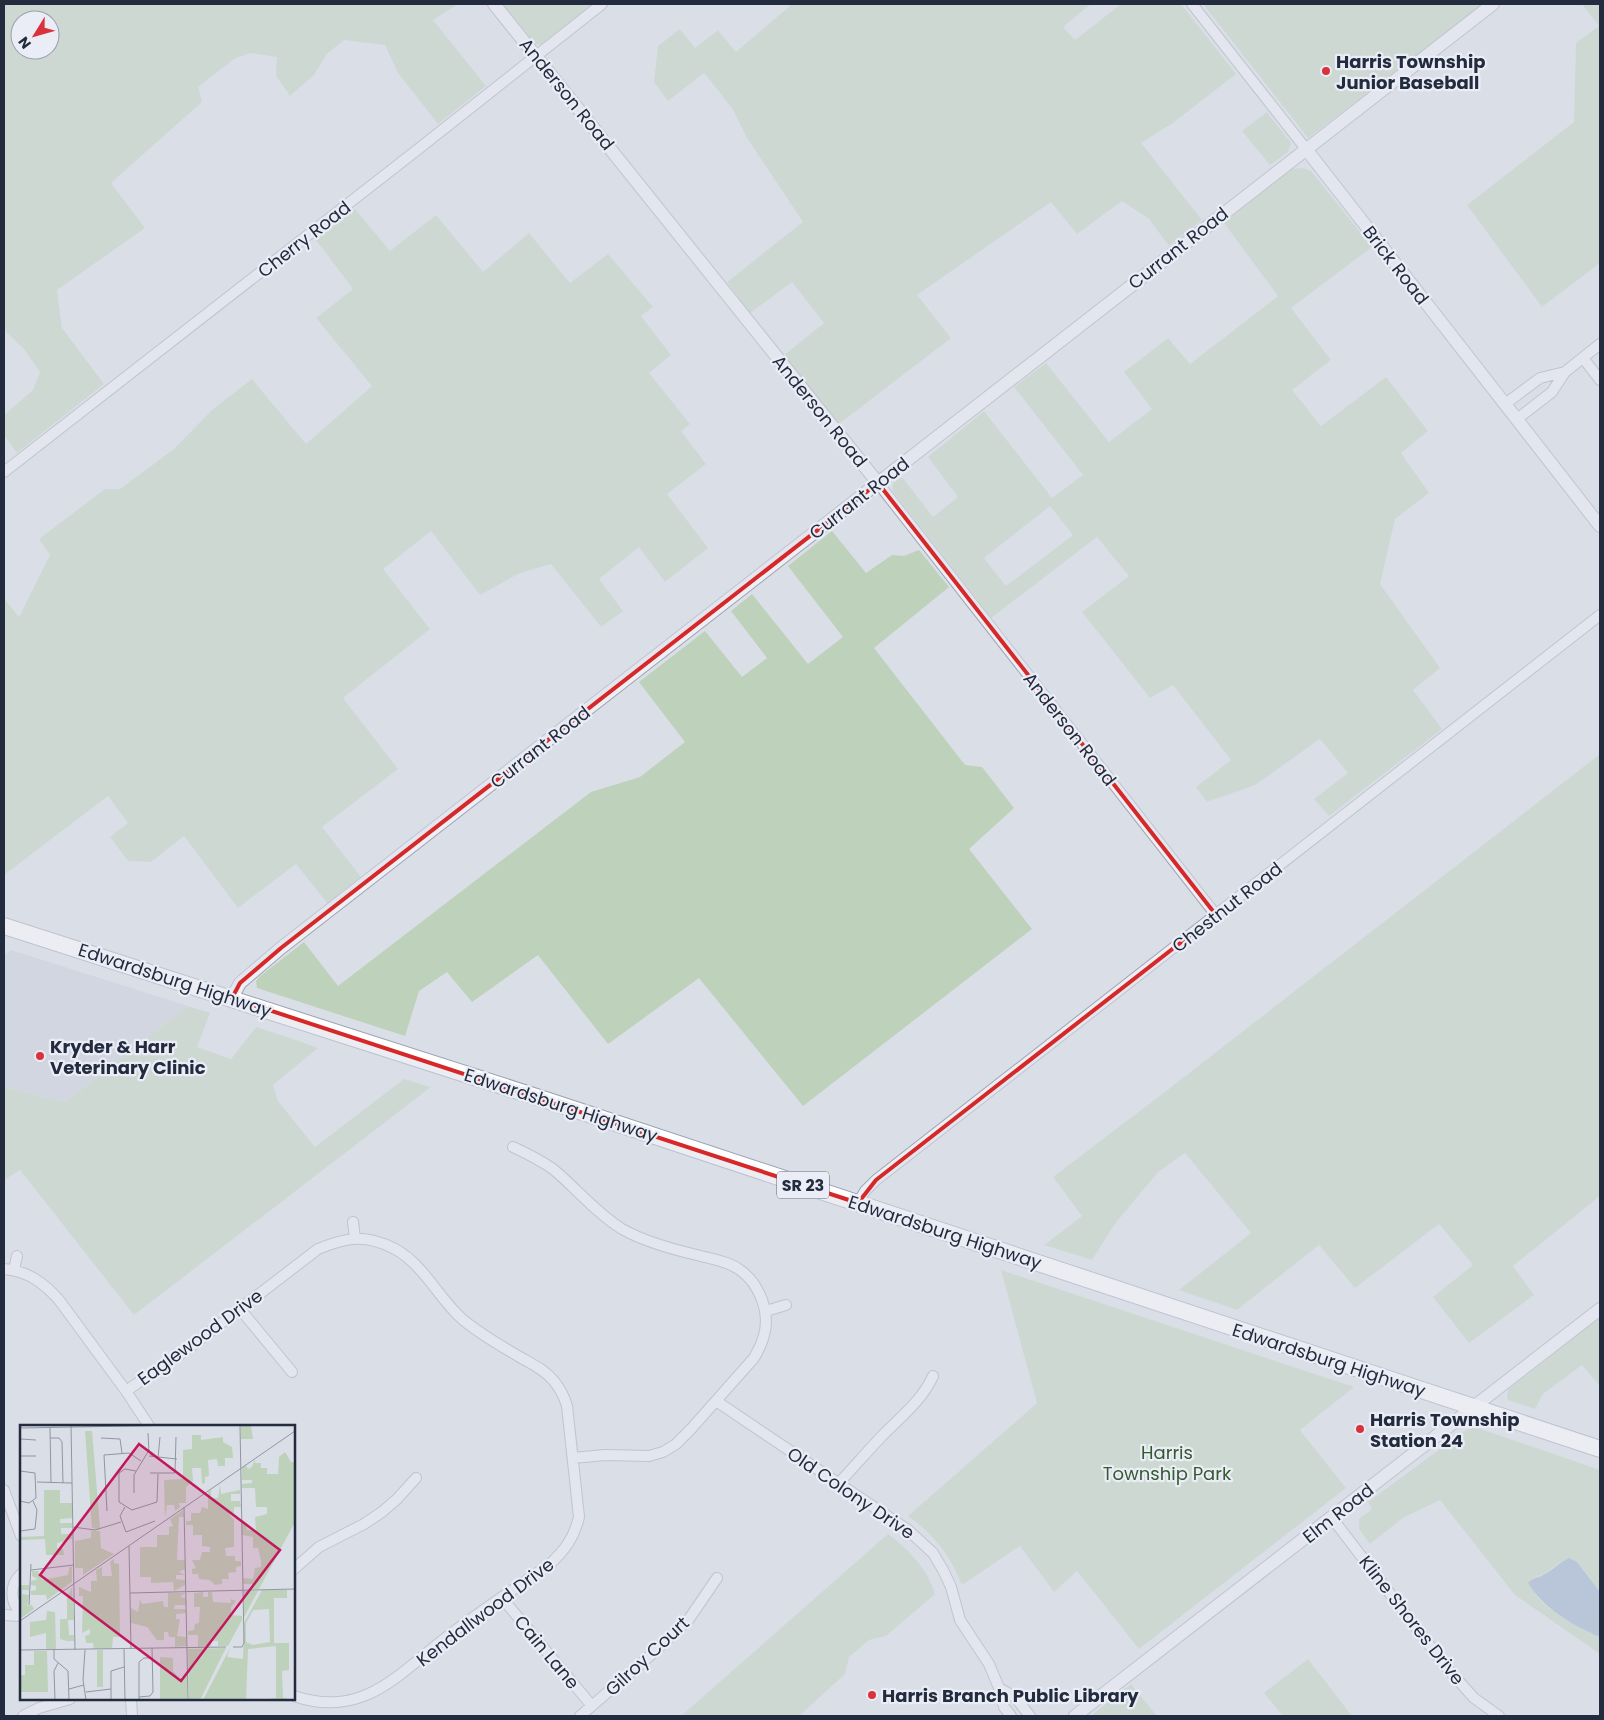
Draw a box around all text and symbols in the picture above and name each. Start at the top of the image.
north arrow [10,10,60,60]
text: N [13,33,36,53]
street label: Anderson Road [514,33,620,155]
place label: Harris Township Junior Baseball [1336,49,1486,95]
marker: Harris Township Junior Baseball [1320,65,1332,77]
street label: Cherry Road [252,195,356,283]
street label: Currant Road [1123,201,1233,295]
street label: Brick Road [1357,220,1435,310]
street label: Anderson Road [767,350,873,472]
street label: Currant Road [804,451,914,545]
street label: Anderson Road [1018,667,1122,791]
street label: Currant Road [485,700,595,794]
street label: Chestnut Road [1167,856,1287,958]
street label: Edwardsburg Highway [75,937,275,1023]
place label: Kryder & Harr Veterinary Clinic [50,1034,206,1080]
marker: Kryder & Harr Veterinary Clinic [34,1050,46,1062]
street label: Edwardsburg Highway [461,1062,661,1148]
road number: SR 23 [777,1172,829,1198]
street label: Edwardsburg Highway [845,1189,1045,1275]
street label: Eaglewood Drive [132,1283,268,1391]
street label: Edwardsburg Highway [1229,1317,1429,1403]
place label: Harris Township Station 24 [1370,1407,1520,1453]
marker: Harris Township Station 24 [1354,1423,1366,1435]
inset map [20,1425,295,1700]
park label: Harris Township Park [1103,1440,1232,1486]
street label: Old Colony Drive [782,1441,920,1545]
street label: Elm Road [1297,1477,1379,1549]
street label: Kline Shores Drive [1354,1550,1470,1690]
street label: Kendallwood Drive [411,1552,559,1672]
street label: Cain Lane [509,1610,585,1694]
street label: Gilroy Court [600,1611,694,1701]
place label: Harris Branch Public Library [882,1683,1139,1708]
marker: Harris Branch Public Library [866,1689,878,1701]

